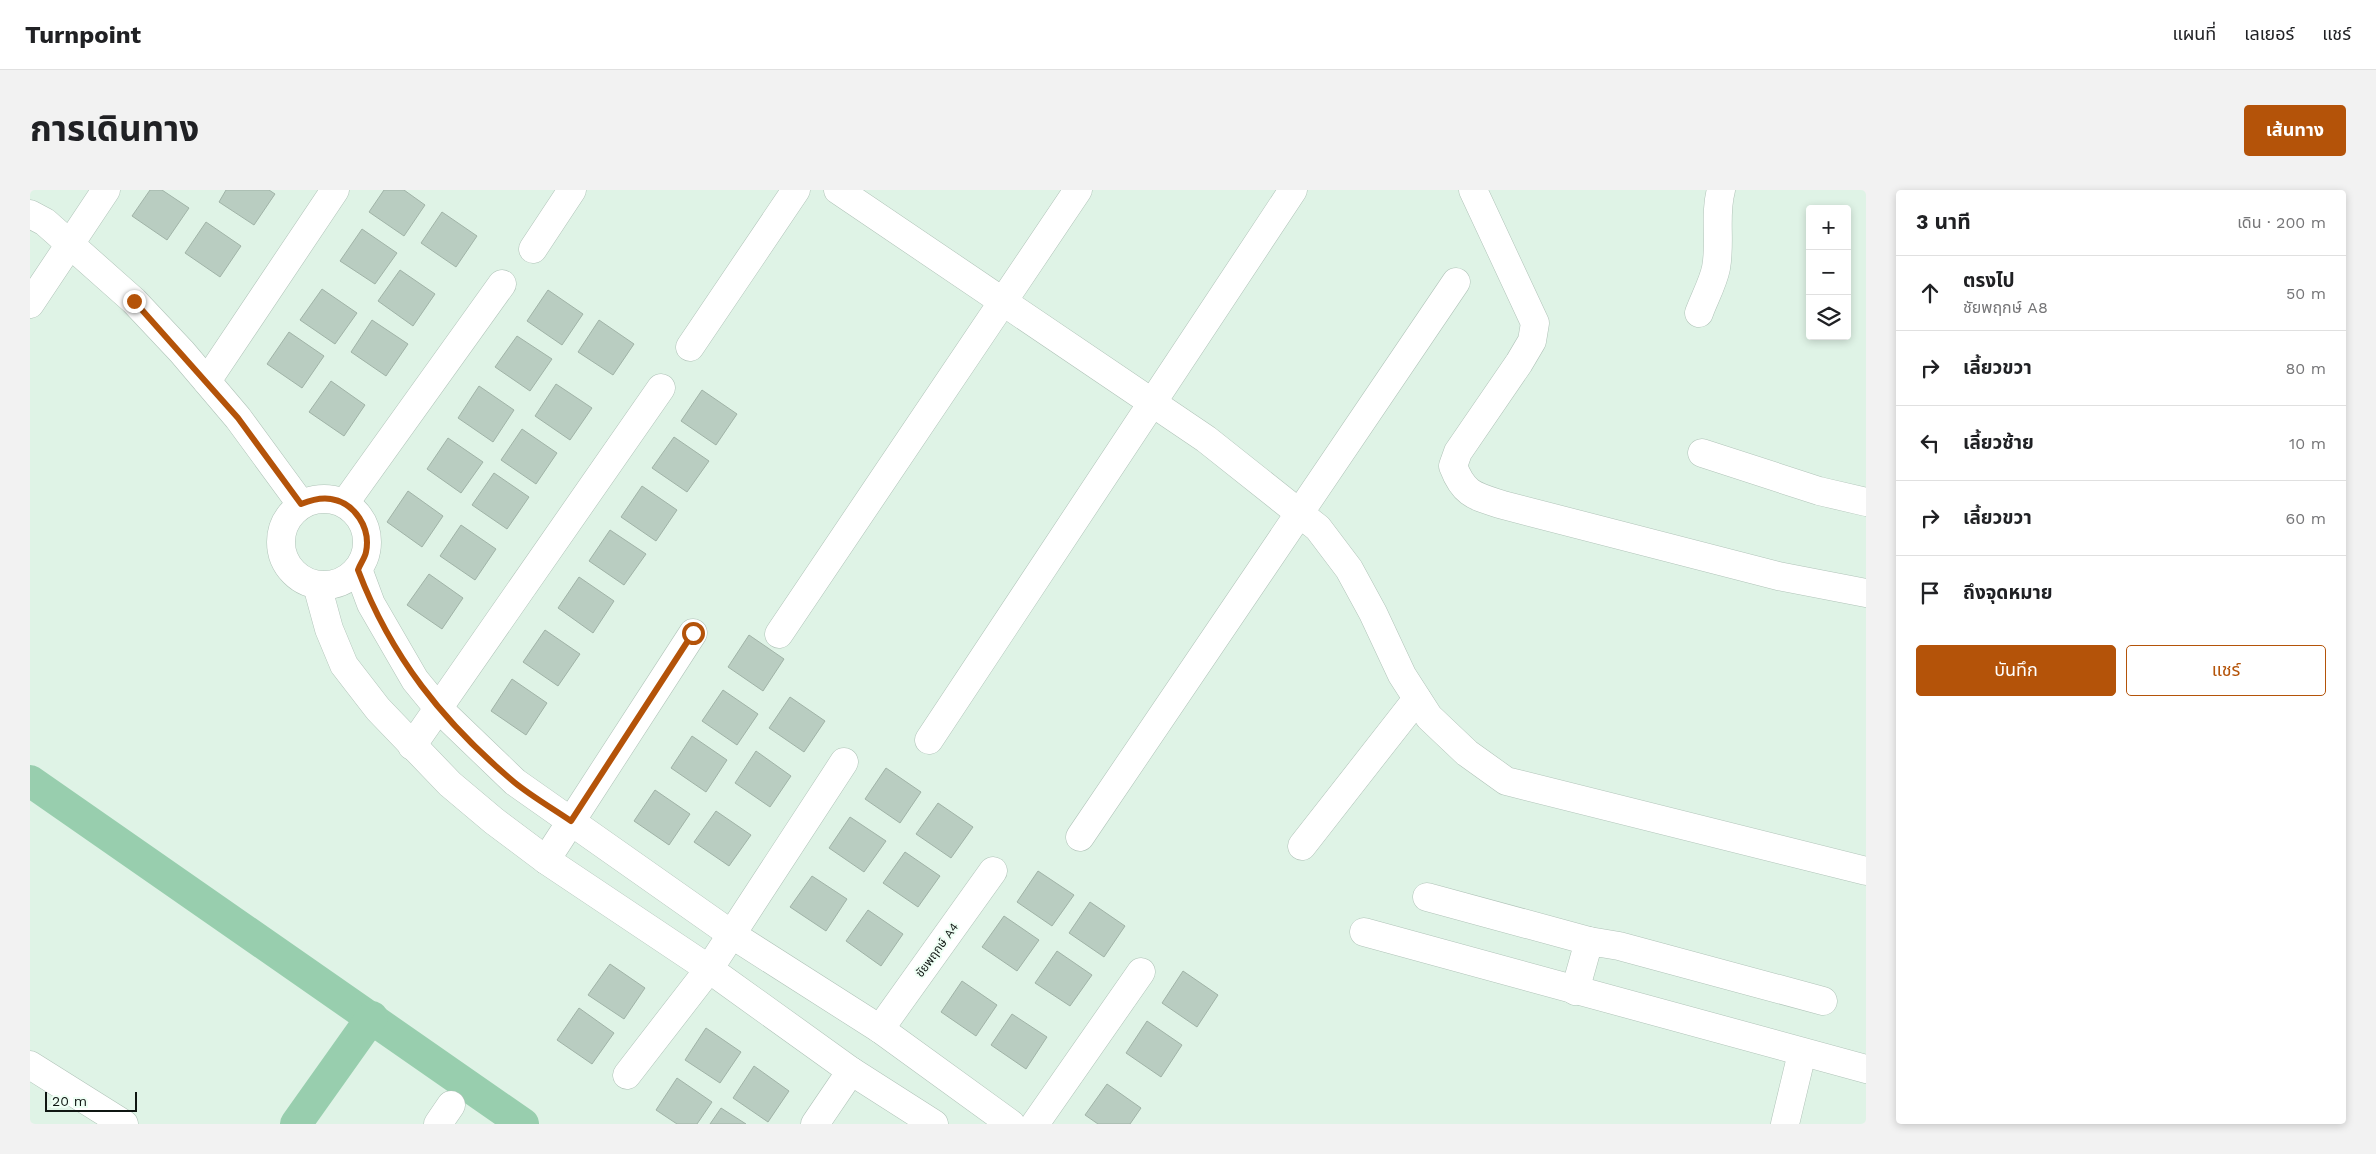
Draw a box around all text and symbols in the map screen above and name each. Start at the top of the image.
text: Turnpoint [25,21,141,49]
text: แผนที่ [2172,23,2216,44]
text: เลเยอร์ [2244,23,2294,44]
text: แชร์ [2322,23,2351,44]
button: เส้นทาง [2244,105,2346,156]
text: การเดินทาง [30,108,199,150]
map controls [1806,205,1851,340]
button: + [1806,205,1851,250]
text: 3 นาที [1916,209,1971,234]
text: เดิน · 200 m [2237,213,2326,232]
button: − [1806,250,1851,295]
text: ตรงไป [1963,269,2015,292]
icon: ahead [1916,279,1944,307]
text: 50 m [2286,284,2326,303]
route end [123,290,146,313]
button: layers [1806,295,1851,340]
text: ชัยพฤกษ์ A8 [1963,298,2048,317]
icon: right [1916,354,1944,382]
text: เลี้ยวขวา [1963,356,2032,379]
text: 80 m [2285,359,2326,378]
icon: left [1916,429,1944,457]
text: เลี้ยวซ้าย [1963,431,2034,454]
text: 10 m [2289,434,2326,453]
icon: right [1916,504,1944,532]
text: เลี้ยวขวา [1963,506,2032,529]
text: 60 m [2286,509,2326,528]
icon: arrive [1916,579,1944,607]
text: ถึงจุดหมาย [1963,581,2053,604]
route start [682,622,705,645]
button: บันทึก [1916,645,2116,696]
button: แชร์ [2126,645,2326,696]
street label: ชัยพฤกษ์ A4 [913,920,961,980]
scale bar [45,1089,138,1112]
text: 20 m [52,1093,87,1109]

